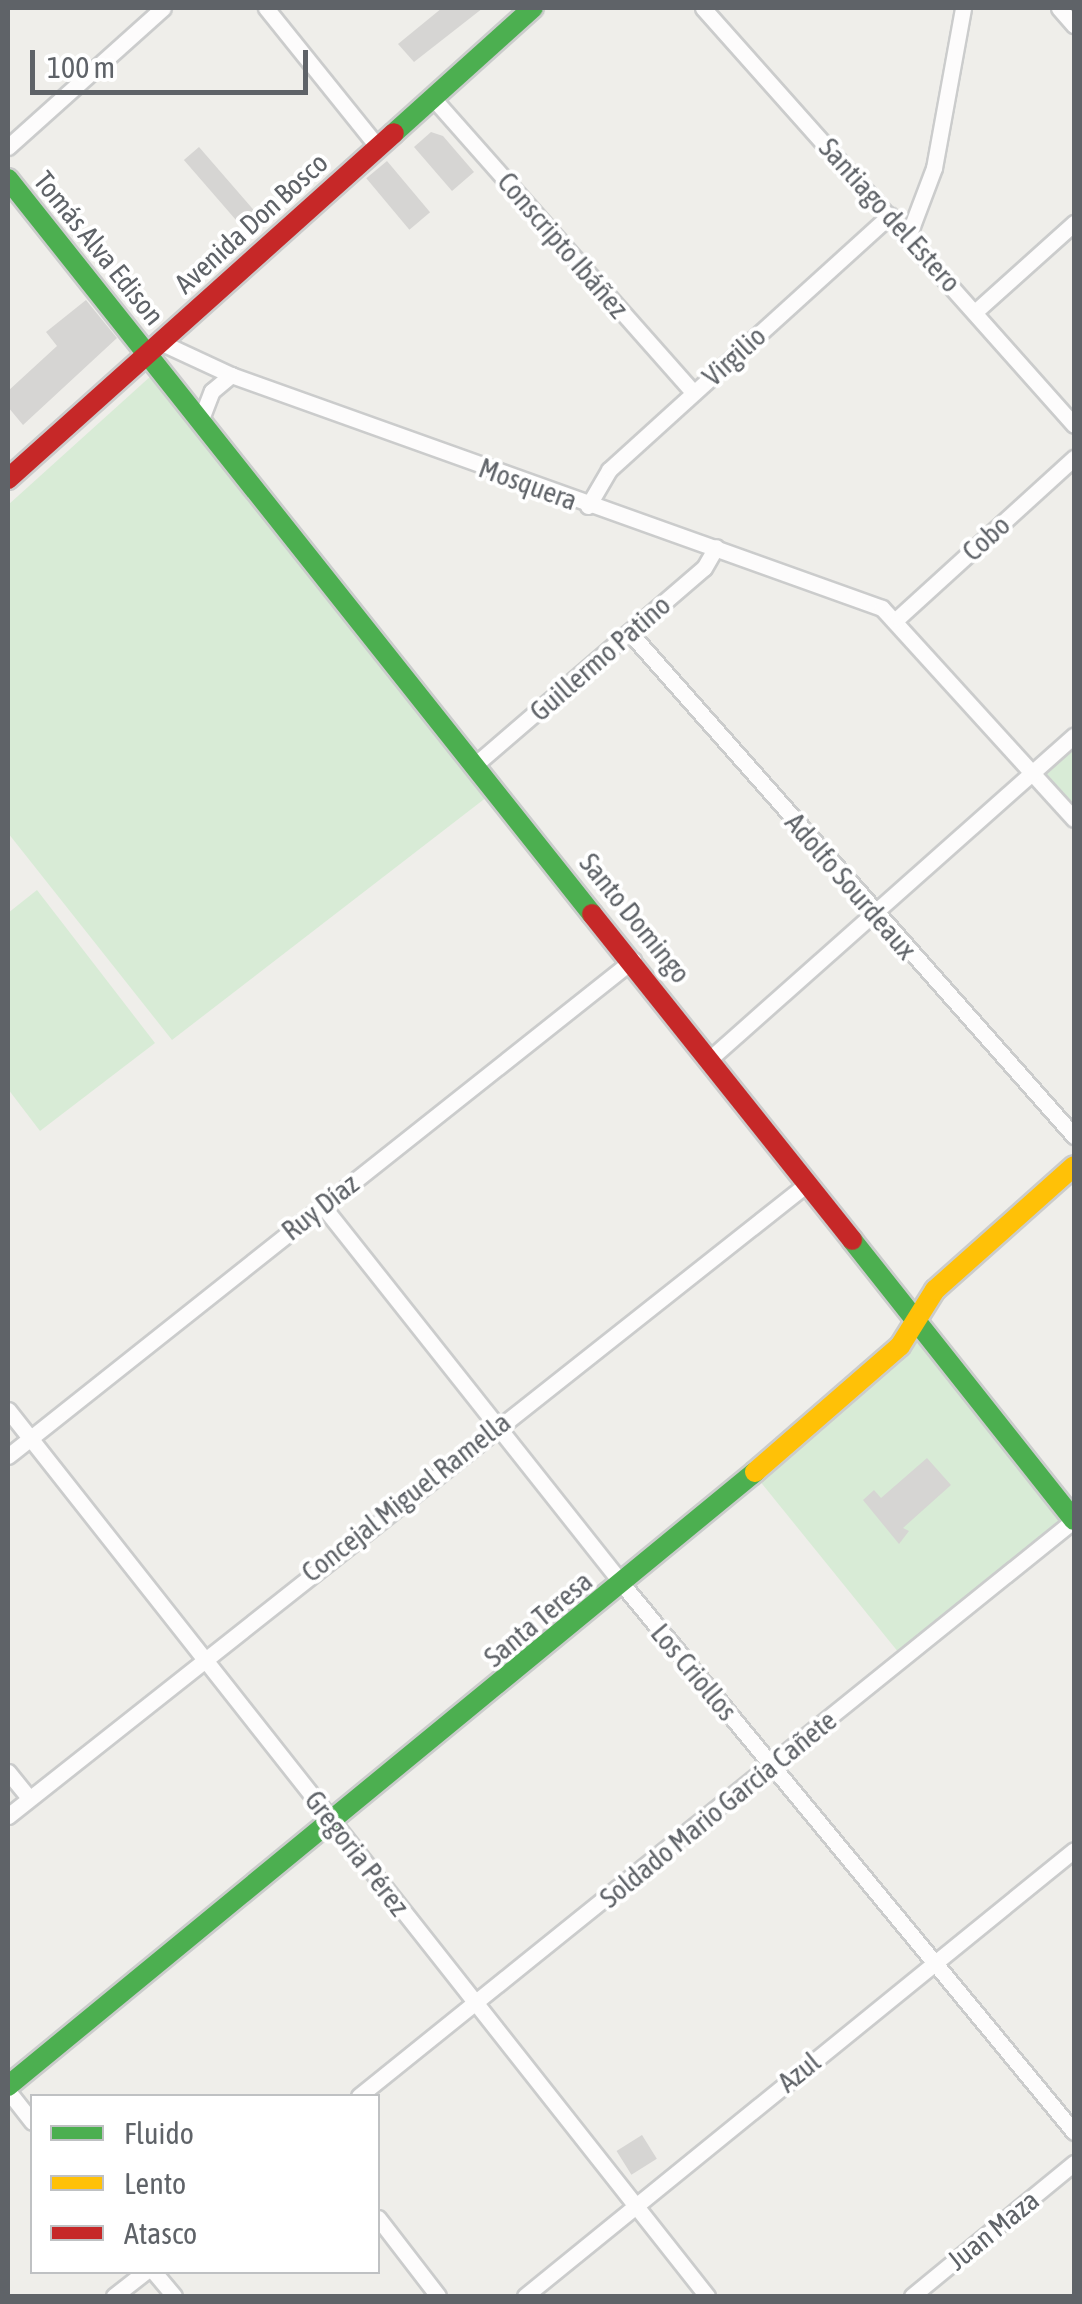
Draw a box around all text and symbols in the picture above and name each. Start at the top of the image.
scale bar [35,30,312,92]
text: 100 m [47,50,115,84]
street label: Santiago del Estero [812,131,968,299]
street label: Avenida Don Bosco [168,146,334,300]
street label: Tomás Alva Edison [27,164,171,332]
street label: Conscripto Ibáñez [491,165,635,325]
street label: Virgilio [696,319,772,393]
street label: Mosquera [474,451,582,517]
street label: Cobo [955,508,1017,568]
street label: Guillermo Patino [523,588,677,728]
street label: Adolfo Sourdeaux [778,806,924,966]
street label: Santo Domingo [573,846,697,990]
street label: Ruy Díaz [275,1167,365,1247]
street label: Concejal Miguel Ramella [295,1405,517,1589]
street label: Santa Teresa [477,1564,599,1674]
street label: Los Criollos [644,1617,744,1727]
street label: Soldado Mario García Cañete [593,1703,843,1915]
street label: Gregoria Pérez [298,1784,416,1922]
street label: Azul [771,2045,827,2099]
legend [30,2094,380,2274]
text: Fluido [124,2116,194,2150]
text: Lento [124,2166,186,2200]
street label: Juan Maza [941,2183,1045,2277]
text: Atasco [124,2216,197,2250]

